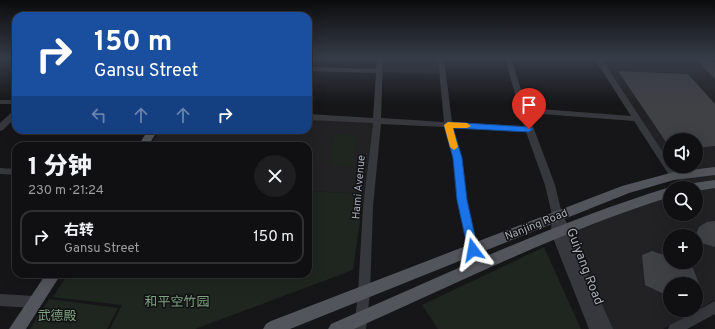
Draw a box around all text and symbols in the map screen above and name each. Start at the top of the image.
text: 150 m [94,25,172,61]
icon: right [28,28,80,80]
text: Gansu Street [94,60,198,83]
pin [512,88,546,129]
icon: arrive [518,94,540,116]
icon: left [88,104,110,126]
icon: ahead [130,104,152,126]
icon: ahead [172,104,194,126]
icon: right [214,104,236,126]
map controls [663,133,703,317]
button: sound [663,133,703,173]
text: 1 分钟 [28,153,92,183]
street label: Hami Avenue [349,154,369,220]
button: close [254,155,296,197]
button: search [663,181,703,221]
text: 230 m · 21:24 [28,183,104,199]
street label: Nanjing Road [503,206,570,244]
text: 右转 [64,222,94,241]
icon: right [30,226,52,248]
street label: Guiyang Road [562,226,606,307]
text: 150 m [253,228,294,247]
position arrow [452,229,494,271]
button: + [663,229,703,269]
text: Gansu Street [64,241,139,257]
button: − [663,277,703,317]
park label: 和平空竹园 [144,295,210,311]
park label: 武德殿 [37,308,77,325]

